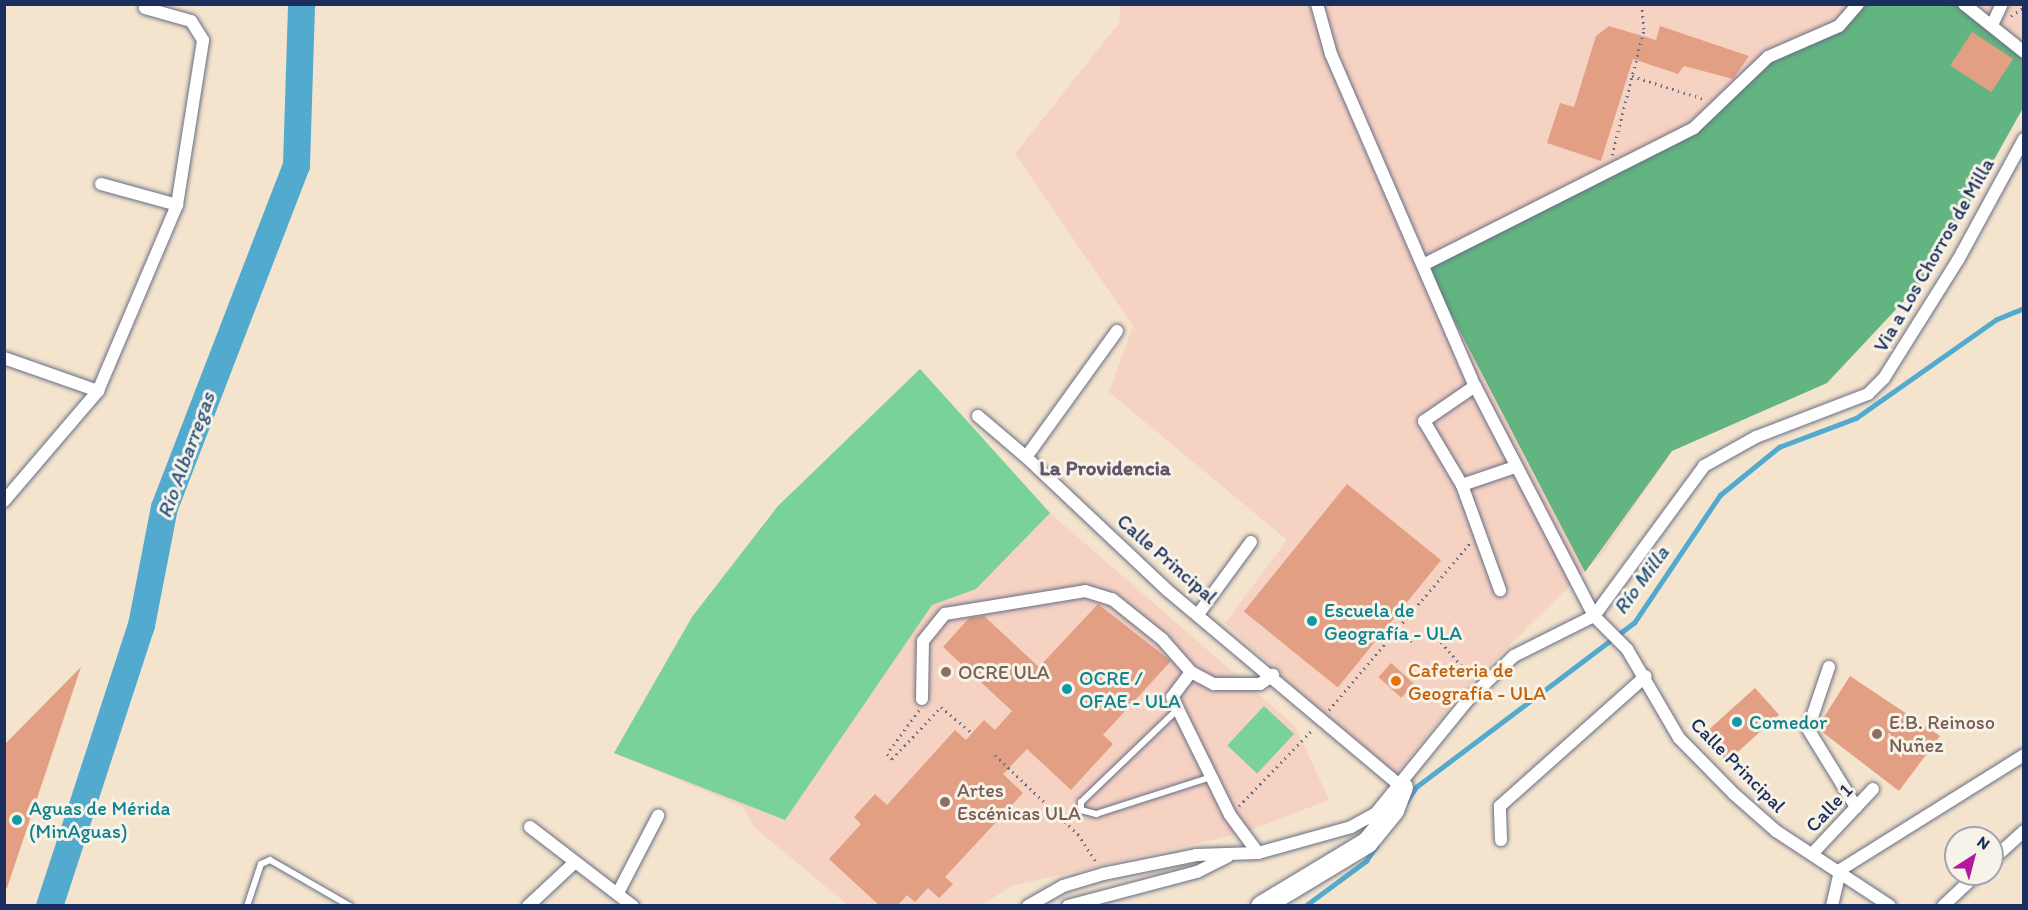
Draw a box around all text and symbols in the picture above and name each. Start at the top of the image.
street label: Via a Los Chorros de Milla [1869,154,1999,356]
water label: Río Albarregas [152,388,220,522]
district label: La Providencia [1039,455,1171,481]
street label: Calle Principal [1112,509,1222,609]
water label: Río Milla [1608,541,1674,619]
place label: Escuela de Geografía - ULA [1324,598,1462,645]
marker: Escuela de Geografía - ULA [1305,614,1319,628]
place label: Cafeteria de Geografía - ULA [1408,658,1546,705]
place label: OCRE ULA [958,660,1050,684]
marker: OCRE ULA [939,665,953,679]
place label: OCRE / OFAE - ULA [1079,666,1181,713]
marker: Cafeteria de Geografía - ULA [1389,674,1403,688]
marker: OCRE / OFAE - ULA [1060,682,1074,696]
place label: Comedor [1749,710,1827,734]
place label: E.B. Reinoso Nuñez [1889,710,1995,757]
street label: Calle Principal [1685,712,1791,818]
marker: Comedor [1730,715,1744,729]
marker: E.B. Reinoso Nuñez [1870,727,1884,741]
place label: Artes Escénicas ULA [957,778,1081,825]
street label: Calle 1 [1800,779,1858,837]
marker: Artes Escénicas ULA [938,795,952,809]
place label: Aguas de Mérida (MinAguas) [29,796,170,843]
marker: Aguas de Mérida (MinAguas) [10,813,24,827]
north arrow [1944,826,2004,886]
text: N [1974,832,1994,854]

